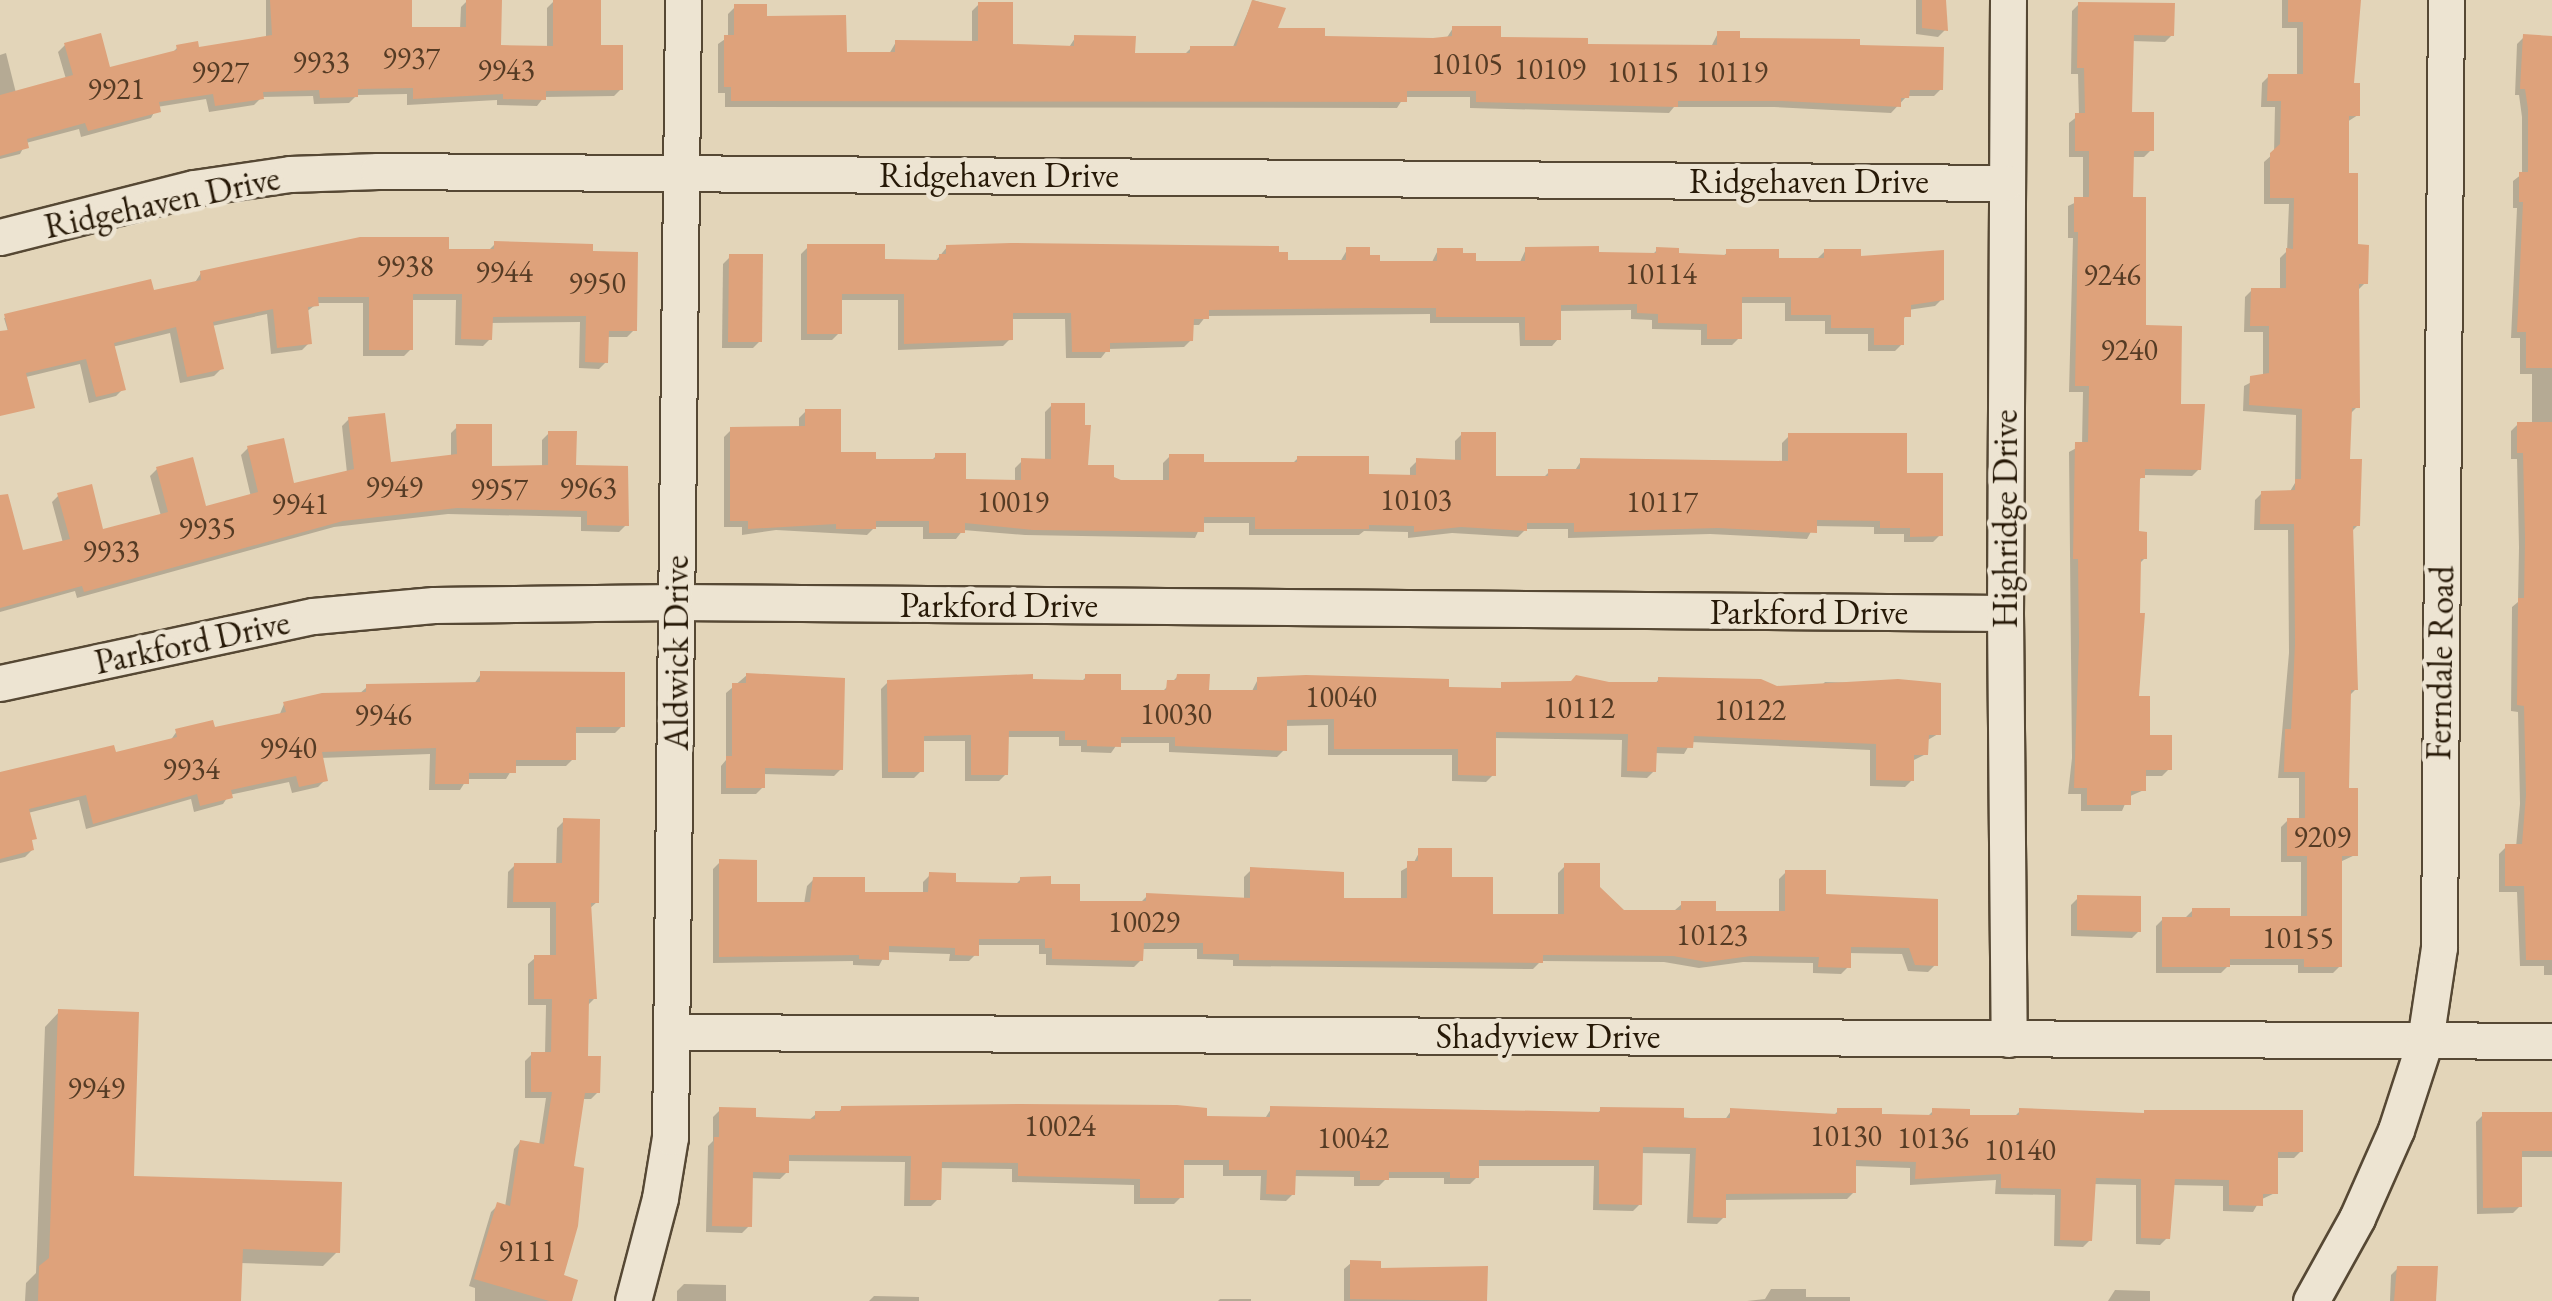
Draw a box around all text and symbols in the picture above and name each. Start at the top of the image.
house number: 9937 [382,40,440,76]
house number: 9933 [292,44,350,80]
house number: 10105 [1431,46,1503,82]
house number: 10109 [1514,51,1586,87]
house number: 9943 [477,52,535,88]
house number: 9927 [191,54,249,90]
house number: 10115 [1607,54,1679,90]
house number: 10119 [1696,54,1768,90]
house number: 9921 [87,71,145,107]
street label: Ridgehaven Drive [879,154,1119,196]
street label: Ridgehaven Drive [40,157,284,247]
street label: Ridgehaven Drive [1689,160,1929,202]
house number: 9938 [376,248,434,284]
house number: 9944 [475,254,533,290]
house number: 10114 [1625,256,1697,292]
house number: 9246 [2083,257,2141,293]
house number: 9950 [568,265,626,301]
house number: 9240 [2100,332,2158,368]
street label: Highridge Drive [1984,410,2026,628]
house number: 9949 [365,469,423,505]
house number: 9963 [559,470,617,506]
house number: 9957 [470,471,528,507]
house number: 10103 [1380,482,1452,518]
house number: 10019 [977,484,1049,520]
house number: 10117 [1626,484,1698,520]
house number: 9941 [271,486,329,522]
house number: 9935 [178,510,236,546]
house number: 9933 [82,533,140,569]
street label: Aldwick Drive [655,555,697,751]
street label: Ferndale Road [2417,565,2463,761]
street label: Parkford Drive [900,584,1098,626]
street label: Parkford Drive [1710,591,1908,633]
street label: Parkford Drive [91,601,293,683]
house number: 10040 [1305,679,1377,715]
house number: 10112 [1543,690,1615,726]
house number: 10122 [1714,692,1786,728]
house number: 10030 [1140,696,1212,732]
house number: 9946 [354,697,412,733]
house number: 9940 [259,730,317,766]
house number: 9934 [162,751,220,787]
house number: 9209 [2293,819,2351,855]
house number: 10029 [1108,904,1180,940]
house number: 10123 [1676,917,1748,953]
house number: 10155 [2262,920,2334,956]
street label: Shadyview Drive [1436,1015,1660,1057]
house number: 9949 [67,1070,125,1106]
house number: 10024 [1024,1108,1096,1144]
house number: 10130 [1810,1118,1882,1154]
house number: 10042 [1317,1120,1389,1156]
house number: 10136 [1897,1120,1969,1156]
house number: 10140 [1984,1132,2056,1168]
house number: 9111 [498,1233,556,1269]

